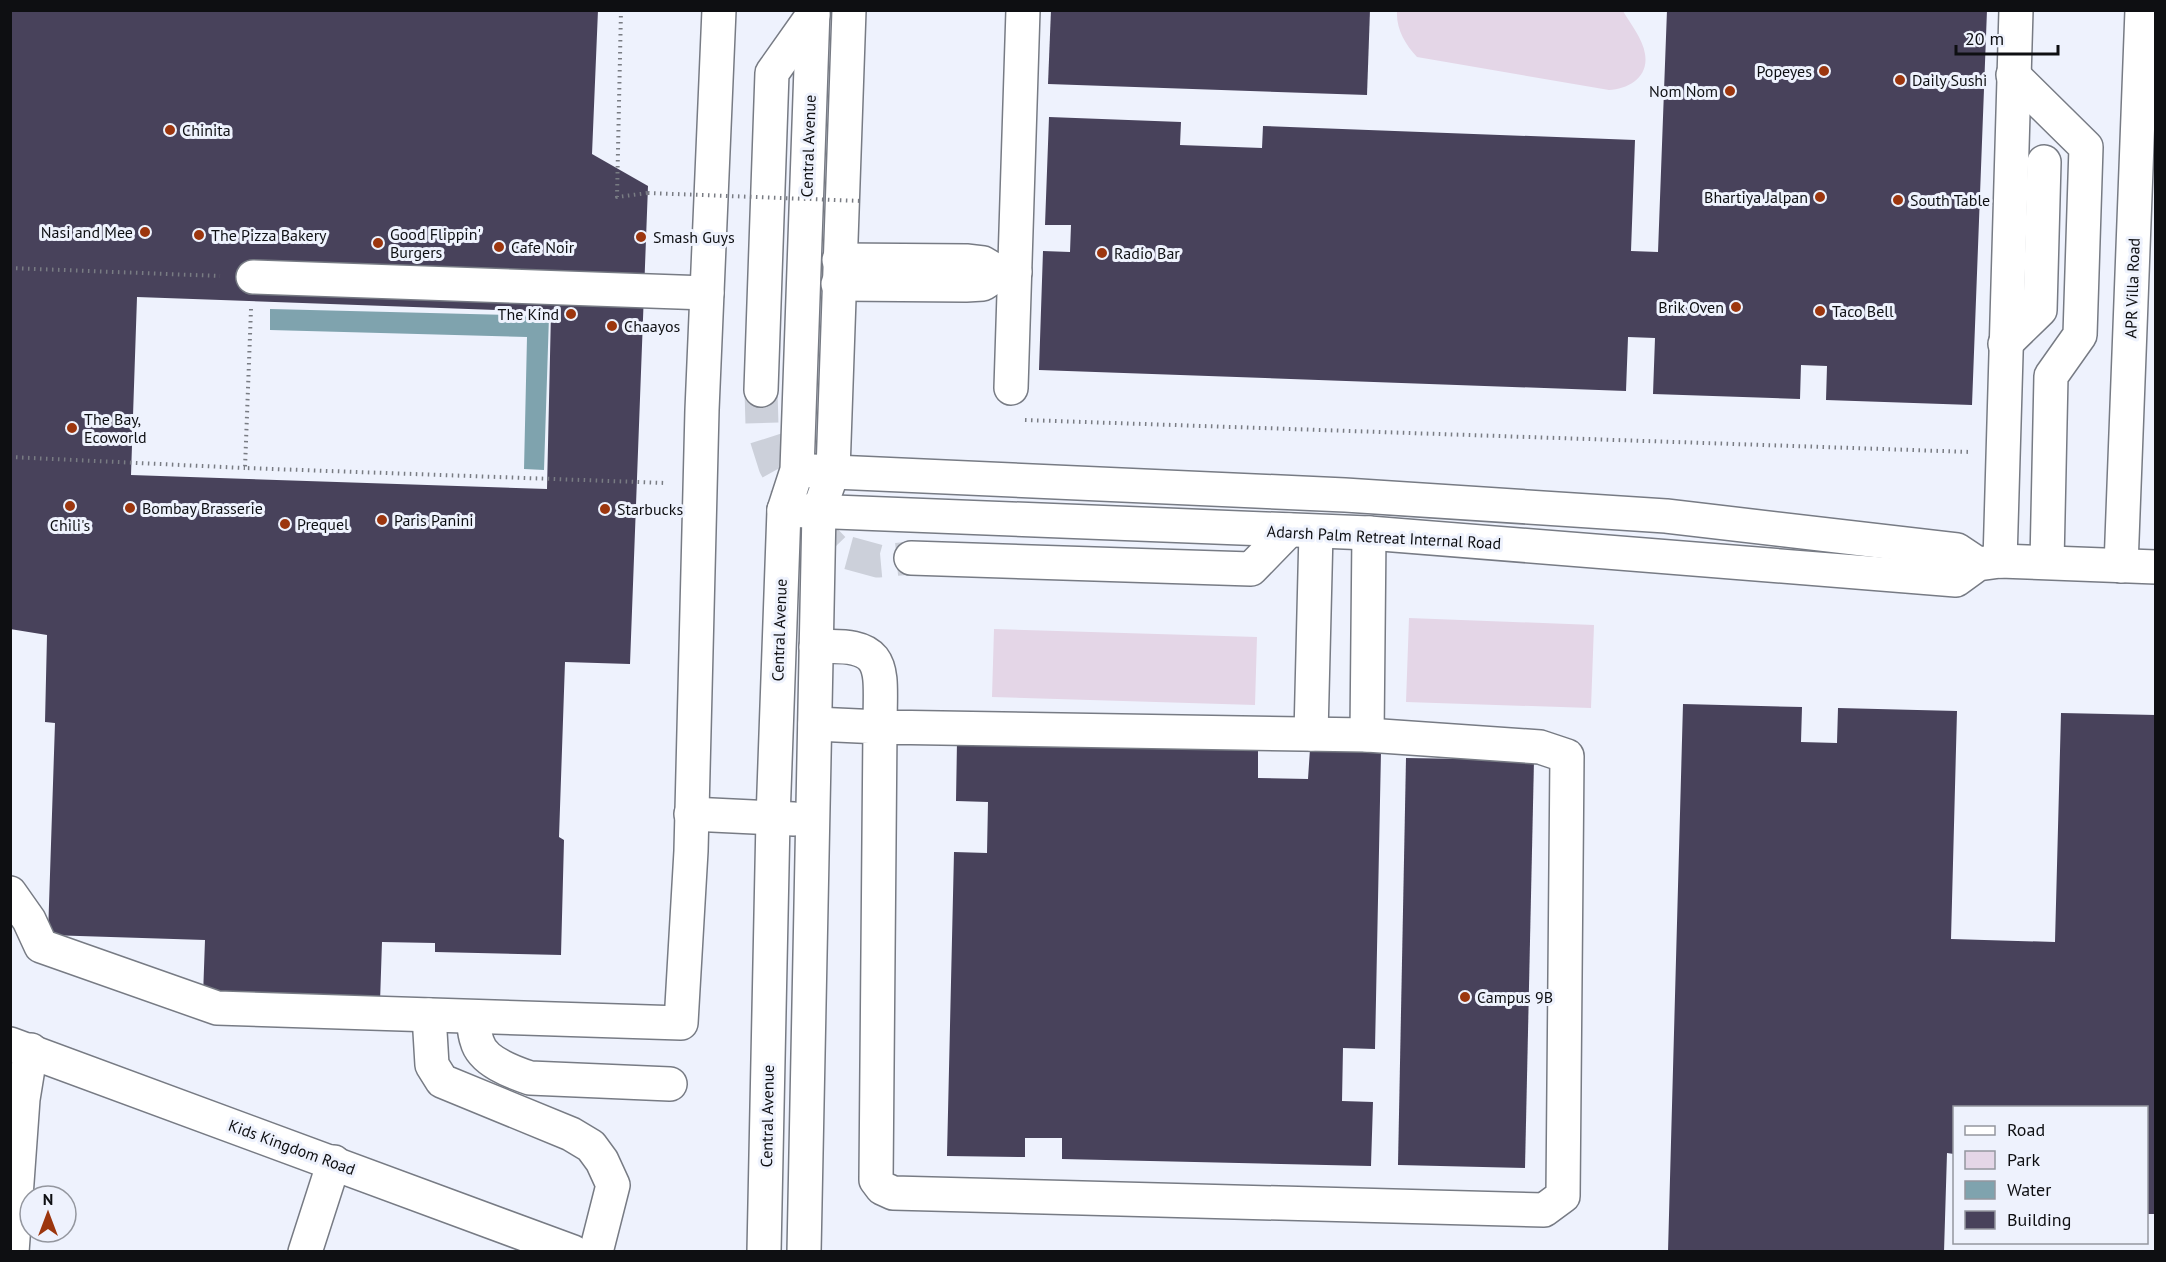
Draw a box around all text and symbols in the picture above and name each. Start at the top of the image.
scale bar [1956,18,2058,56]
text: 20 m [1965,27,2004,50]
place label: Popeyes [1756,61,1812,81]
marker: Popeyes [1817,64,1831,78]
place label: Daily Sushi [1912,70,1987,90]
marker: Daily Sushi [1893,73,1907,87]
place label: Nom Nom [1649,81,1718,101]
marker: Nom Nom [1723,84,1737,98]
street label: Central Avenue [796,94,820,198]
place label: Chinita [182,120,231,140]
marker: Chinita [163,123,177,137]
place label: Bhartiya Jalpan [1704,187,1808,207]
marker: Bhartiya Jalpan [1813,190,1827,204]
place label: South Table [1910,190,1990,210]
marker: South Table [1891,193,1905,207]
place label: Nasi and Mee [41,222,133,242]
place label: Good Flippin' Burgers [390,224,481,262]
marker: Nasi and Mee [138,225,152,239]
place label: The Pizza Bakery [211,225,327,245]
place label: Smash Guys [653,227,735,247]
marker: The Pizza Bakery [192,228,206,242]
marker: Smash Guys [634,230,648,244]
marker: Good Flippin' Burgers [371,236,385,250]
place label: Cafe Noir [511,237,575,257]
street label: APR Villa Road [2120,237,2144,339]
marker: Cafe Noir [492,240,506,254]
place label: Radio Bar [1114,243,1180,263]
marker: Radio Bar [1095,246,1109,260]
place label: Brik Oven [1658,297,1724,317]
marker: Brik Oven [1729,300,1743,314]
place label: Taco Bell [1832,301,1894,321]
place label: The Kind [498,304,559,324]
marker: Taco Bell [1813,304,1827,318]
marker: The Kind [564,307,578,321]
place label: Chaayos [624,316,681,336]
marker: Chaayos [605,319,619,333]
place label: The Bay, Ecoworld [84,409,147,447]
marker: The Bay, Ecoworld [65,421,79,435]
place label: Bombay Brasserie [142,498,263,518]
marker: Chili's [63,499,77,513]
place label: Starbucks [617,499,683,519]
marker: Bombay Brasserie [123,501,137,515]
marker: Starbucks [598,502,612,516]
place label: Paris Panini [394,510,473,530]
marker: Paris Panini [375,513,389,527]
place label: Prequel [297,514,349,534]
place label: Chili's [50,515,90,535]
marker: Prequel [278,517,292,531]
street label: Adarsh Palm Retreat Internal Road [1266,521,1502,553]
street label: Central Avenue [767,578,791,682]
place label: Campus 9B [1477,987,1553,1007]
marker: Campus 9B [1458,990,1472,1004]
street label: Central Avenue [756,1065,778,1167]
legend [1953,1106,2148,1244]
street label: Kids Kingdom Road [226,1115,358,1179]
text: Road [2007,1118,2045,1141]
text: Park [2007,1148,2040,1171]
text: Water [2007,1178,2051,1201]
north arrow [18,1184,78,1244]
text: N [43,1189,53,1209]
text: Building [2007,1208,2071,1231]

